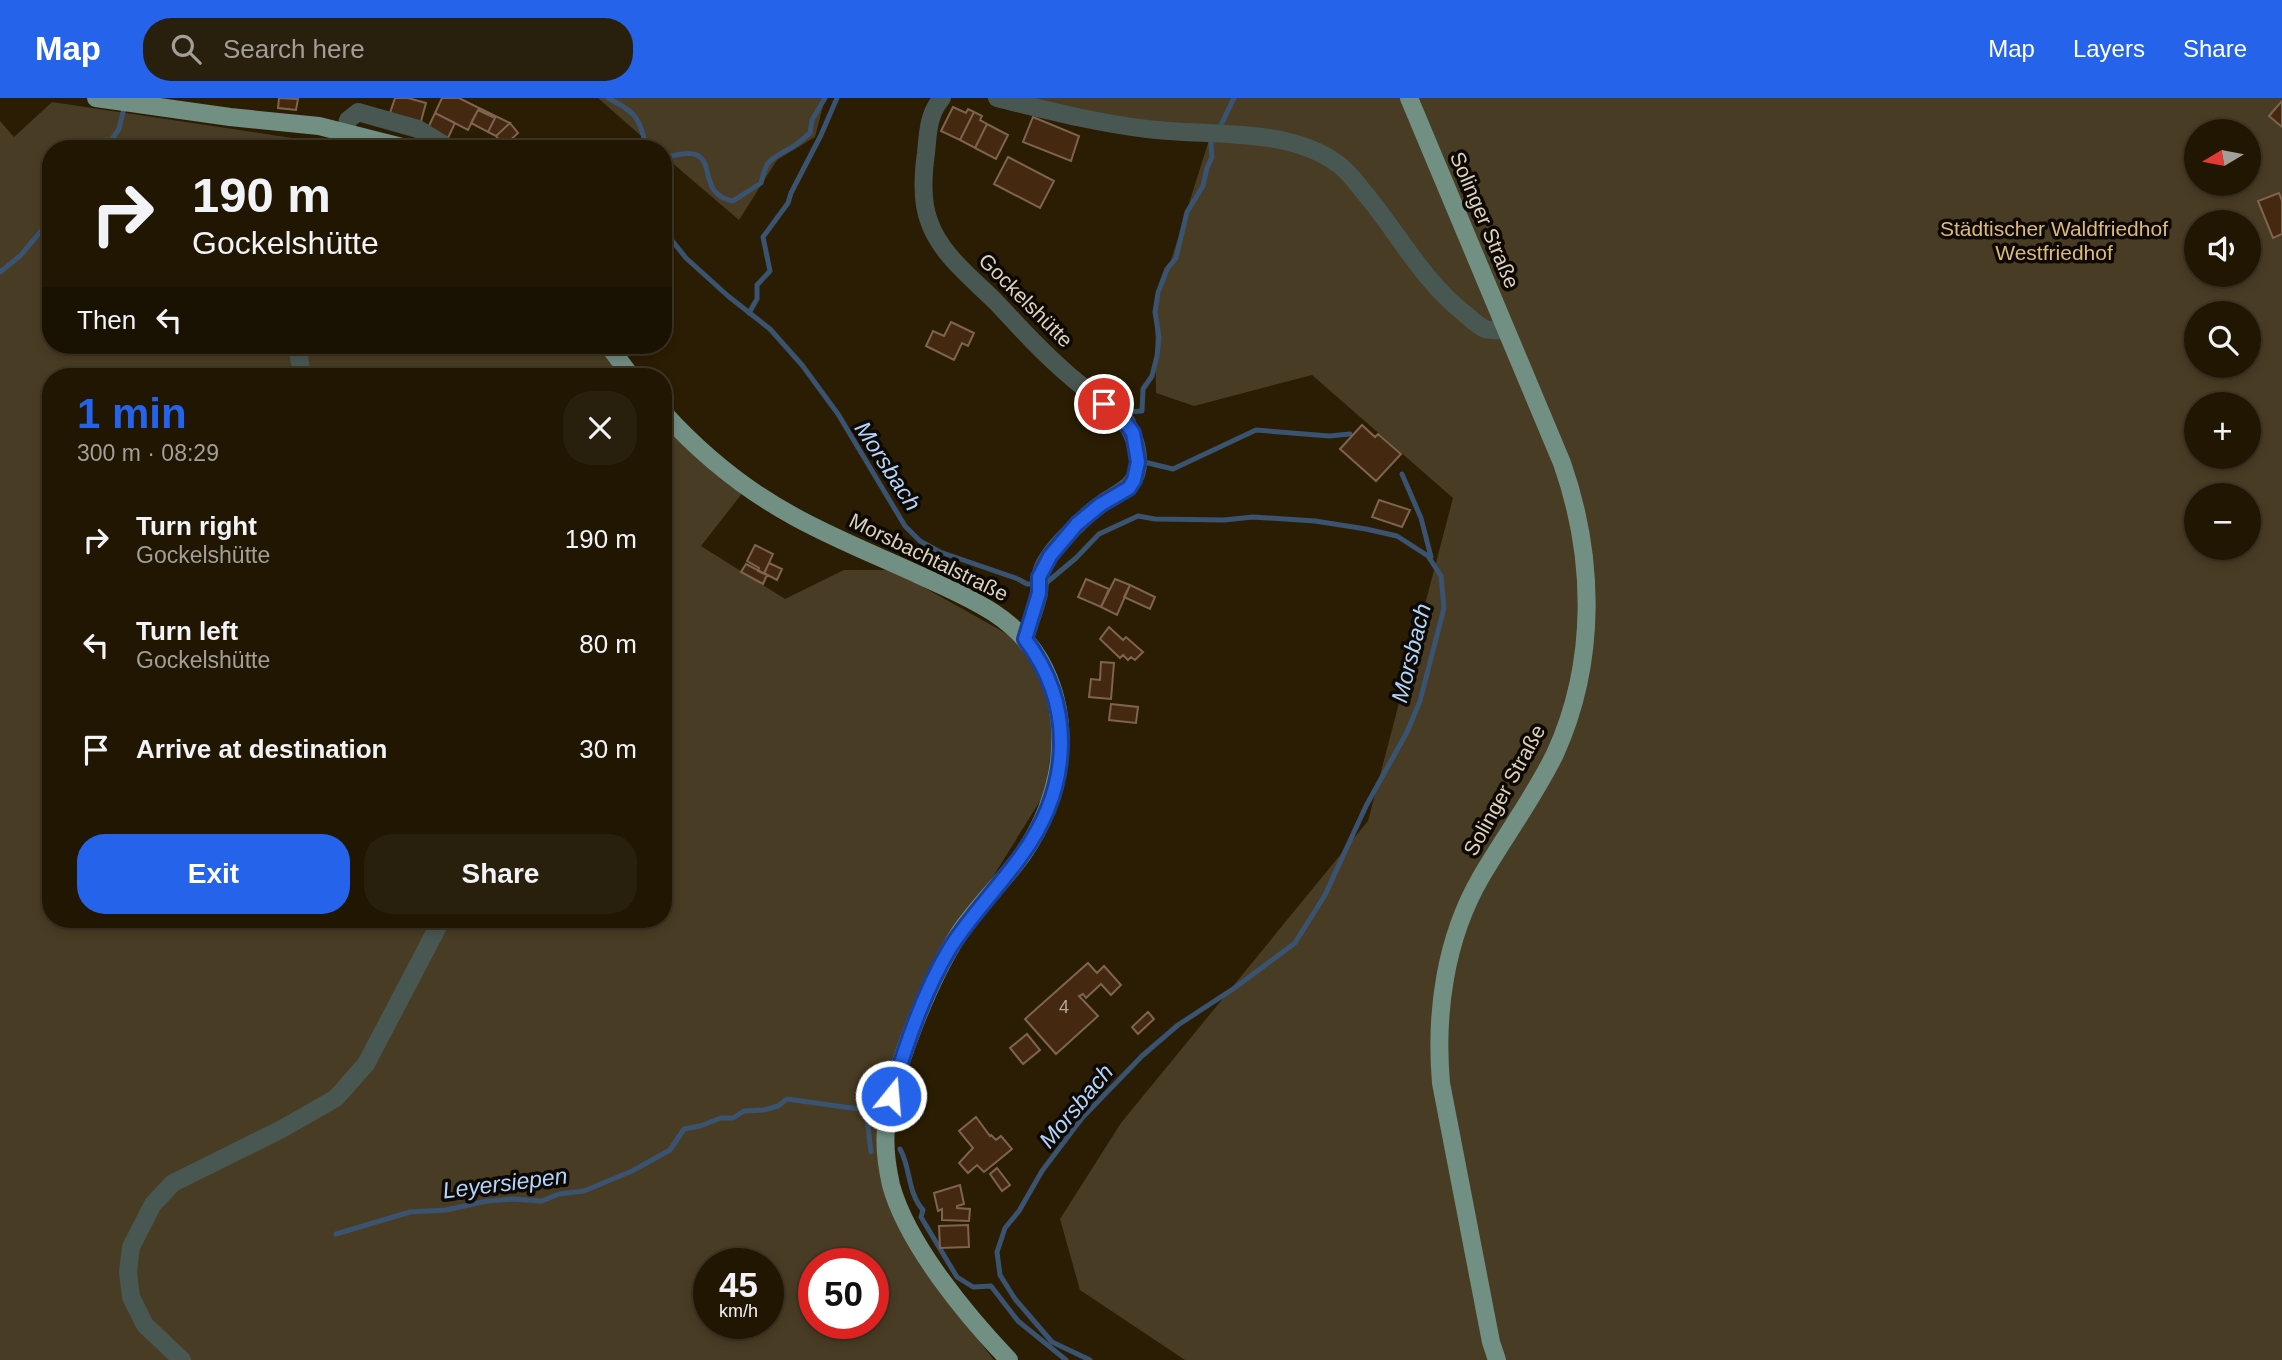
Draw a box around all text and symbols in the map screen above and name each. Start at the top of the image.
search box [143,18,633,81]
text: Map [35,30,101,67]
icon: search [167,30,205,68]
text: Search here [223,34,365,64]
text: Map [1988,35,2035,62]
text: Layers [2073,35,2145,62]
text: Share [2183,35,2247,62]
north arrow [2184,119,2261,196]
map controls [2184,119,2261,560]
street label: Solinger Straße [1446,148,1524,292]
icon: right [77,168,168,259]
text: 190 m [192,168,331,222]
button: sound [2184,210,2261,287]
park label: Städtischer Waldfriedhof Westfriedhof [1940,217,2168,264]
text: Gockelshütte [192,225,379,261]
street label: Gockelshütte [975,249,1077,351]
icon: left [150,301,188,339]
button: search [2184,301,2261,378]
text: Then [77,305,136,335]
pin [1074,374,1134,434]
icon: arrive [1085,385,1123,423]
text: 1 min [77,390,187,437]
button: close [563,391,637,465]
button: + [2184,392,2261,469]
water label: Morsbach [850,417,926,515]
text: 300 m · 08:29 [77,440,219,466]
button: − [2184,483,2261,560]
street label: Morsbachtalstraße [846,509,1012,605]
text: Turn right [136,511,257,541]
icon: right [77,521,115,559]
text: 190 m [565,524,637,554]
text: Gockelshütte [136,542,270,568]
water label: Morsbach [1386,601,1436,705]
text: Turn left [136,616,238,646]
icon: left [77,626,115,664]
text: 80 m [579,629,637,659]
text: Gockelshütte [136,647,270,673]
street label: Solinger Straße [1459,721,1549,859]
icon: arrive [77,731,115,769]
text: Arrive at destination [136,734,387,764]
text: 30 m [579,734,637,764]
button: Exit [77,834,350,914]
button: Share [364,834,637,914]
house number: 4 [1059,997,1069,1017]
position arrow [854,1059,928,1133]
water label: Morsbach [1034,1059,1118,1153]
water label: Leyersiepen [441,1162,569,1204]
speed limit sign: 50 [798,1248,889,1339]
text: 45 [719,1265,758,1304]
text: km/h [719,1301,758,1321]

